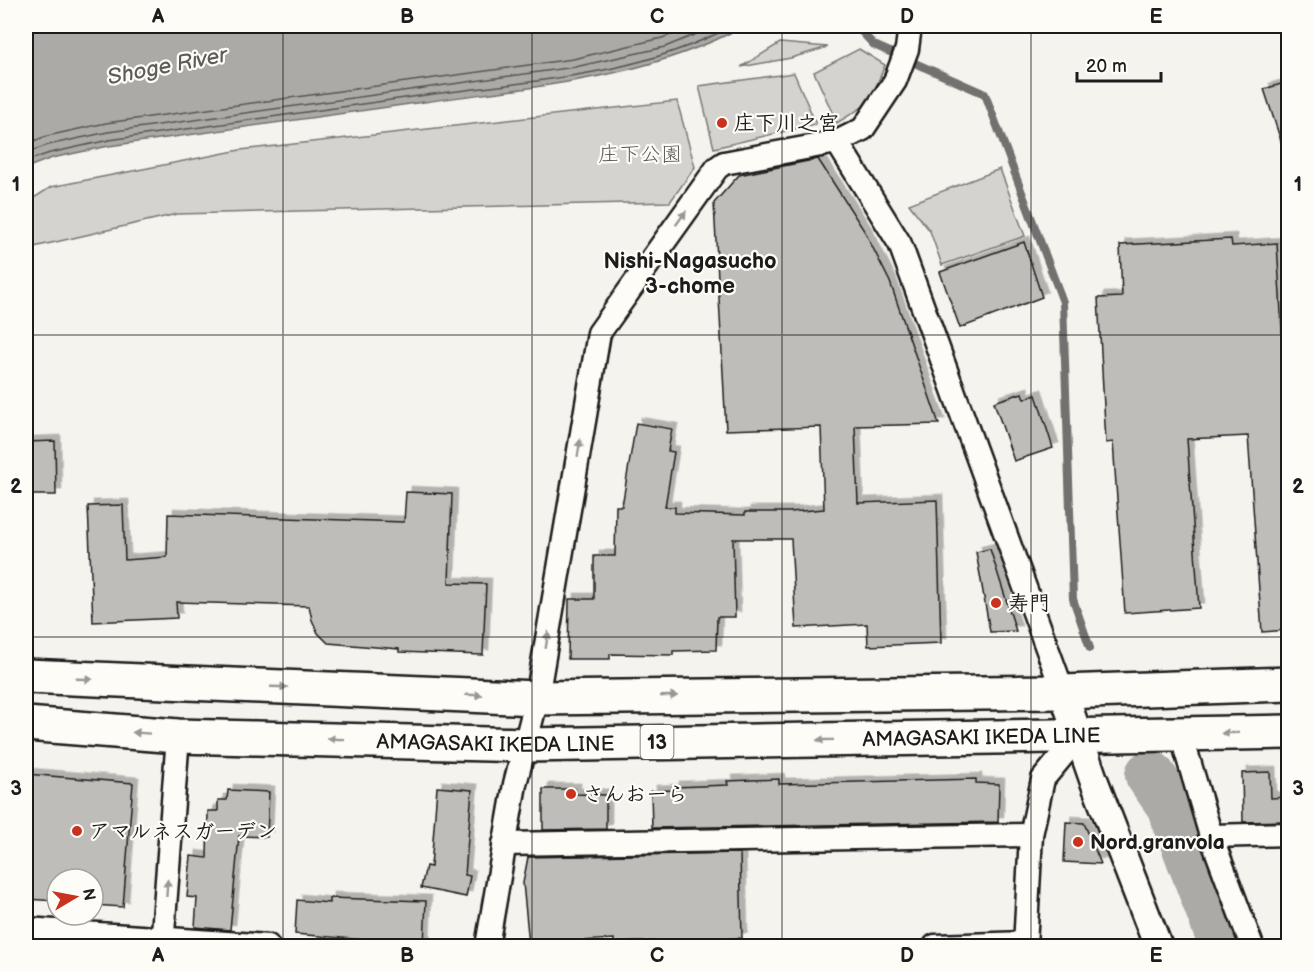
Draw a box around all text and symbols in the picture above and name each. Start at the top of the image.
text: A [151,5,165,29]
text: B [400,5,414,29]
text: C [650,5,664,29]
text: D [900,5,914,29]
text: E [1150,5,1163,29]
water label: Shoge River [105,41,231,91]
scale bar [1077,45,1161,83]
text: 20 m [1086,56,1127,77]
place label: 庄下川之宮 [734,111,839,136]
marker: 庄下川之宮 [715,116,729,130]
park label: 庄下公園 [598,142,682,167]
text: 1 [12,173,20,197]
text: 1 [1294,173,1302,197]
one-way arrow [675,211,687,227]
district label: Nishi-Nagasucho 3-chome [603,248,777,300]
one-way arrow [575,438,584,457]
text: 2 [10,475,22,499]
text: 2 [1292,475,1304,499]
place label: 寿門 [1008,591,1050,616]
marker: 寿門 [989,596,1003,610]
one-way arrow [543,631,552,650]
one-way arrow [74,674,93,683]
one-way arrow [269,682,288,692]
one-way arrow [464,691,483,700]
one-way arrow [659,691,678,700]
street label: AMAGASAKI IKEDA LINE [862,723,1101,752]
road number: 13 [640,725,674,759]
one-way arrow [1221,728,1240,738]
one-way arrow [132,729,151,738]
street label: AMAGASAKI IKEDA LINE [376,729,615,758]
one-way arrow [327,734,346,744]
one-way arrow [816,735,835,745]
text: 3 [10,777,22,801]
text: 3 [1292,777,1304,801]
place label: さんおーら [583,782,688,807]
marker: さんおーら [564,787,578,801]
place label: アマルネスガーデン [89,819,277,844]
marker: アマルネスガーデン [70,824,84,838]
place label: Nord.granvola [1090,830,1225,855]
marker: Nord.granvola [1071,835,1085,849]
north arrow [45,867,105,927]
one-way arrow [162,879,172,898]
text: N [78,887,99,902]
text: A [151,944,165,968]
text: B [400,944,414,968]
text: C [650,944,664,968]
text: D [900,944,914,968]
text: E [1150,944,1163,968]

